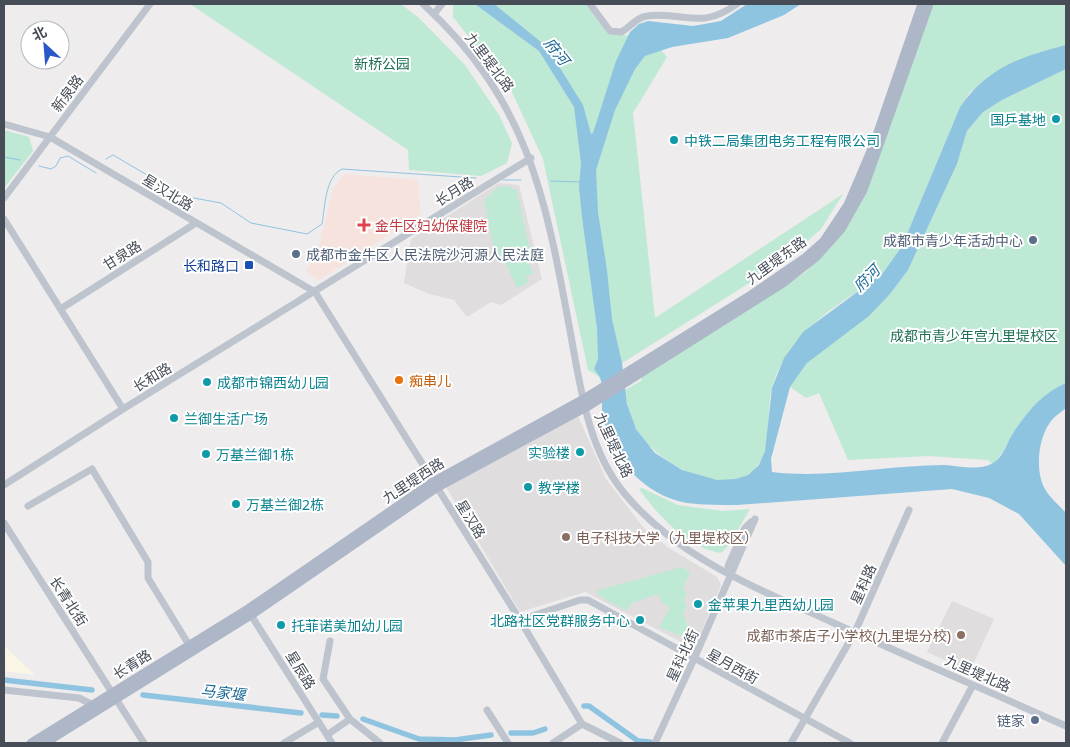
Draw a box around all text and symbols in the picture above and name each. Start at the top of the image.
north arrow [20,20,70,70]
text: 北 [29,21,50,44]
street label: 九里堤北路 [461,28,519,96]
water label: 府河 [540,33,576,71]
park label: 新桥公园 [354,54,410,73]
street label: 新泉路 [47,71,87,115]
place label: 国乒基地 [990,110,1046,129]
marker: 国乒基地 [1050,113,1062,125]
place label: 中铁二局集团电务工程有限公司 [684,131,880,150]
marker: 中铁二局集团电务工程有限公司 [668,134,680,146]
street label: 星汉北路 [139,169,197,215]
street label: 长月路 [431,172,477,210]
place label: 金牛区妇幼保健院 [375,216,487,235]
marker: 金牛区妇幼保健院 [357,218,371,232]
place label: 成都市青少年活动中心 [883,231,1023,250]
street label: 九里堤东路 [742,232,810,288]
marker: 成都市青少年活动中心 [1027,234,1039,246]
street label: 甘泉路 [99,236,145,274]
place label: 成都市金牛区人民法院沙河源人民法庭 [306,245,544,264]
marker: 成都市金牛区人民法院沙河源人民法庭 [290,248,302,260]
place label: 长和路口 [183,256,239,275]
water label: 府河 [848,258,886,296]
marker: 长和路口 [243,259,255,271]
park label: 成都市青少年宫九里堤校区 [890,326,1058,345]
street label: 长和路 [129,358,175,396]
place label: 痴串儿 [409,371,451,390]
place label: 成都市锦西幼儿园 [217,373,329,392]
marker: 痴串儿 [393,374,405,386]
marker: 成都市锦西幼儿园 [201,376,213,388]
place label: 兰御生活广场 [184,409,268,428]
street label: 九里堤北路 [591,409,637,481]
marker: 兰御生活广场 [168,412,180,424]
place label: 实验楼 [528,443,570,462]
place label: 万基兰御1栋 [216,445,294,464]
marker: 实验楼 [574,446,586,458]
marker: 万基兰御1栋 [200,448,212,460]
street label: 九里堤西路 [378,453,448,507]
place label: 教学楼 [538,478,580,497]
marker: 教学楼 [522,481,534,493]
place label: 万基兰御2栋 [246,495,324,514]
street label: 星汉路 [452,496,490,542]
marker: 万基兰御2栋 [230,498,242,510]
place label: 电子科技大学（九里堤校区） [576,528,758,547]
marker: 电子科技大学（九里堤校区） [560,531,572,543]
street label: 星科路 [846,561,880,607]
street label: 长青北街 [46,572,92,630]
place label: 金苹果九里西幼儿园 [708,595,834,614]
marker: 金苹果九里西幼儿园 [692,598,704,610]
place label: 北路社区党群服务中心 [490,611,630,630]
marker: 北路社区党群服务中心 [634,614,646,626]
place label: 托菲诺美加幼儿园 [291,616,403,635]
marker: 托菲诺美加幼儿园 [275,619,287,631]
street label: 星科北街 [662,626,702,684]
place label: 成都市茶店子小学校(九里堤分校) [747,626,951,645]
marker: 成都市茶店子小学校(九里堤分校) [955,629,967,641]
street label: 星月西街 [704,644,762,688]
street label: 长青路 [109,645,155,683]
street label: 星辰路 [282,647,320,693]
street label: 九里堤北路 [942,650,1014,696]
water label: 马家堰 [200,680,249,705]
place label: 链家 [997,711,1025,730]
marker: 链家 [1029,714,1041,726]

